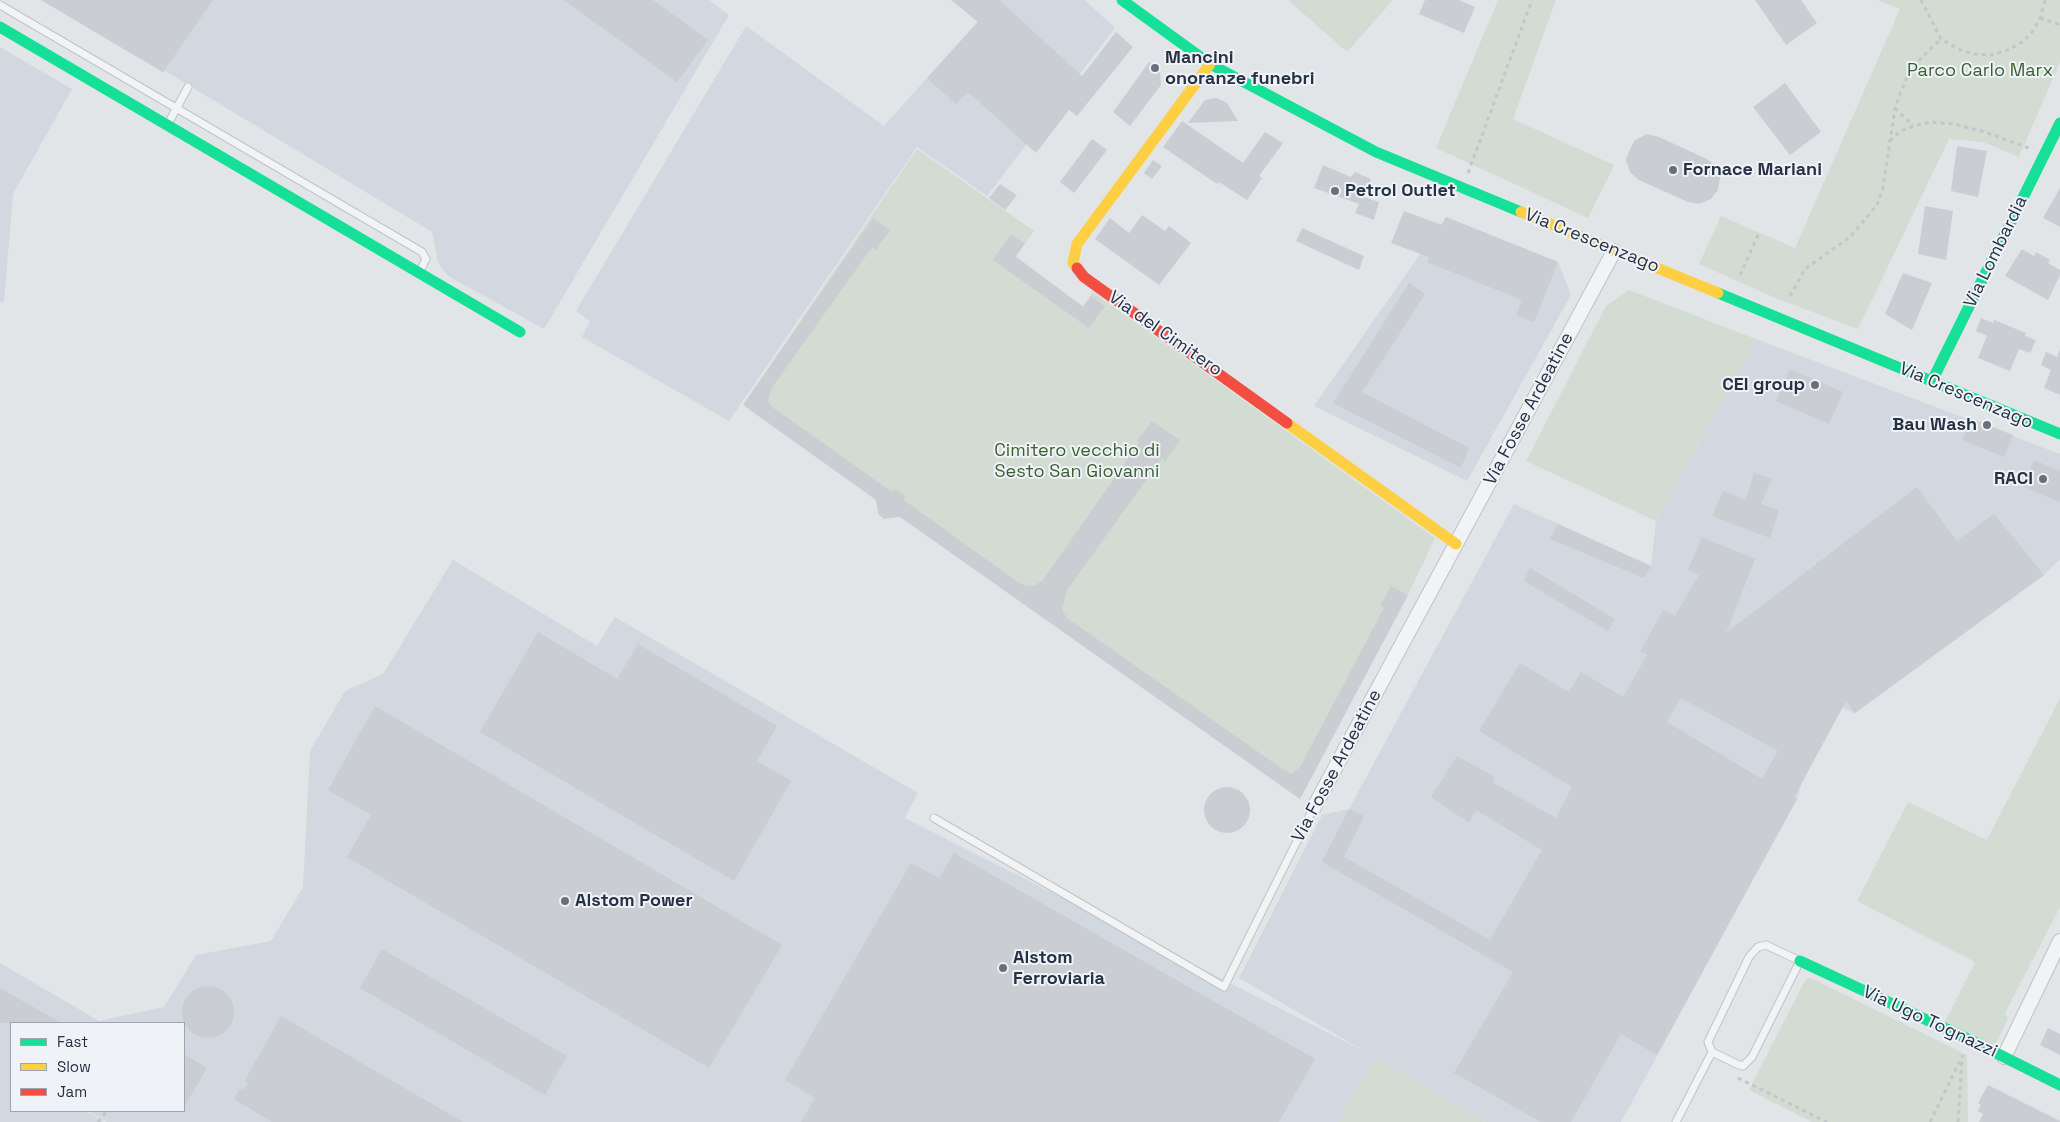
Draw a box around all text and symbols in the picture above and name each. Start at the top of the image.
place label: Mancini onoranze funebri [1165,47,1314,90]
park label: Parco Carlo Marx [1907,60,2053,82]
marker: Mancini onoranze funebri [1149,62,1161,74]
place label: Fornace Mariani [1683,159,1822,181]
marker: Fornace Mariani [1667,164,1679,176]
place label: Petrol Outlet [1345,180,1456,202]
marker: Petrol Outlet [1329,185,1341,197]
street label: Via Lombardia [1960,193,2032,311]
street label: Via Crescenzago [1522,204,1662,278]
street label: Via del Cimitero [1104,287,1226,381]
street label: Via Fosse Ardeatine [1480,329,1578,489]
street label: Via Crescenzago [1896,358,2036,434]
place label: CEI group [1722,374,1805,396]
marker: CEI group [1809,379,1821,391]
place label: Bau Wash [1892,414,1977,436]
marker: Bau Wash [1981,419,1993,431]
park label: Cimitero vecchio di Sesto San Giovanni [994,440,1160,482]
place label: RACI [1994,468,2033,490]
marker: RACI [2037,473,2049,485]
street label: Via Fosse Ardeatine [1288,686,1386,846]
place label: Alstom Power [575,890,693,912]
marker: Alstom Power [559,895,571,907]
place label: Alstom Ferroviaria [1013,947,1105,990]
marker: Alstom Ferroviaria [997,962,1009,974]
street label: Via Ugo Tognazzi [1859,981,2001,1063]
legend [10,1022,185,1112]
text: Fast [57,1032,88,1051]
text: Slow [57,1057,91,1076]
text: Jam [57,1082,87,1101]

